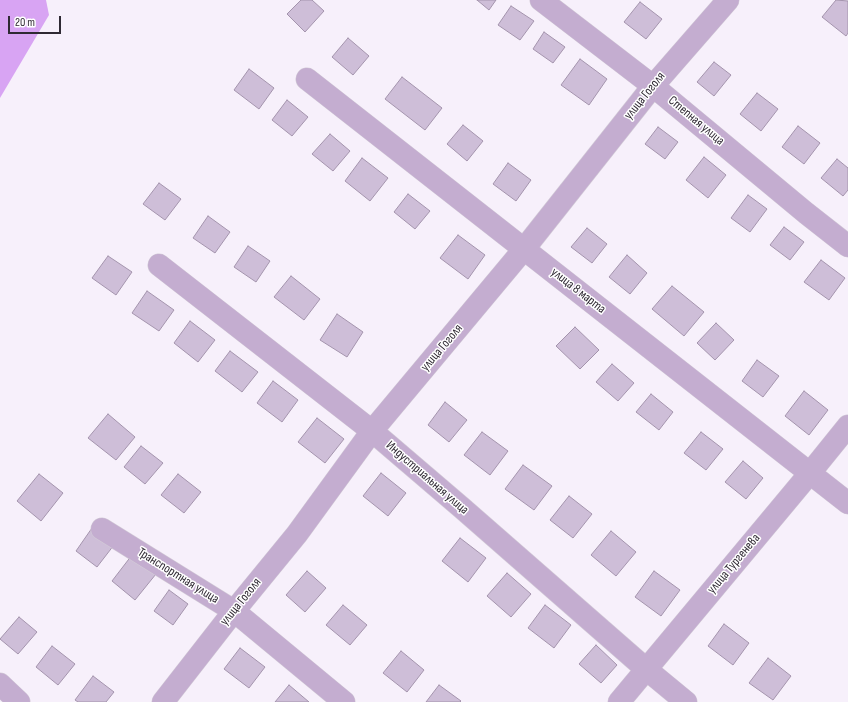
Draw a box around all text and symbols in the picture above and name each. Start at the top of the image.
scale bar [10,8,63,34]
text: 20 m [15,15,35,30]
street label: улица Гоголя [621,69,669,123]
street label: Степная улица [665,93,727,149]
street label: улица 8 марта [547,265,609,317]
street label: улица Гоголя [418,321,466,375]
street label: Индустриальная улица [383,438,471,518]
street label: улица Тургенева [704,531,764,597]
street label: Транспортная улица [134,545,222,607]
street label: улица Гоголя [217,575,265,629]

